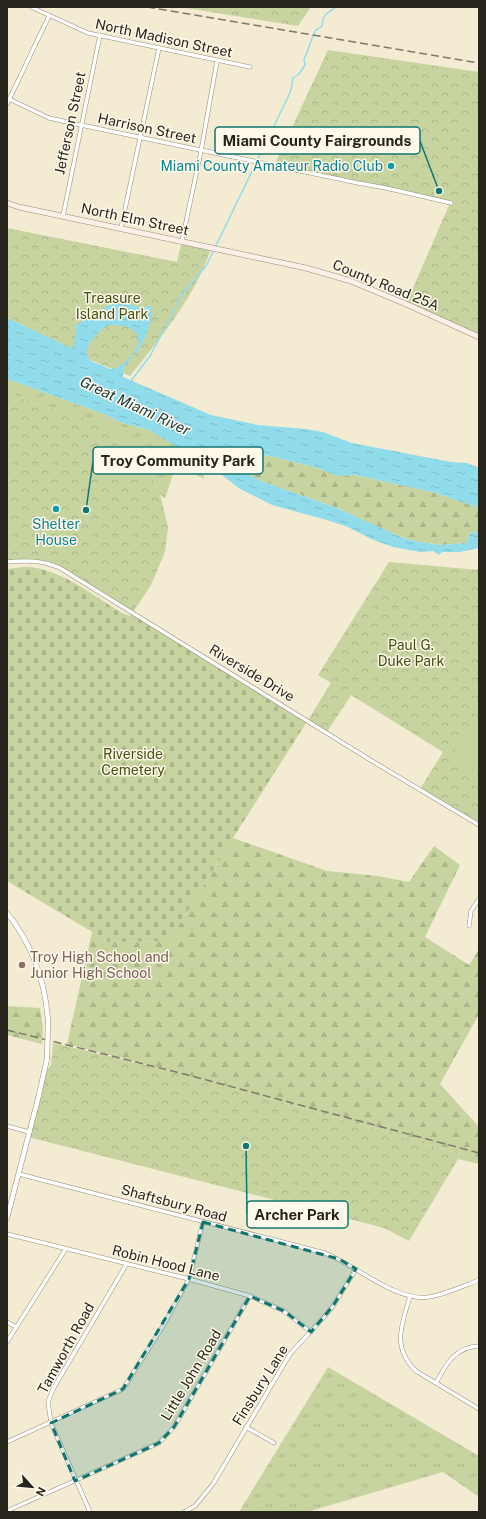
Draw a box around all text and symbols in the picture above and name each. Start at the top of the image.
street label: North Madison Street [94,16,234,60]
street label: Jefferson Street [51,70,89,176]
street label: Harrison Street [96,110,198,146]
callout: Miami County Fairgrounds [215,127,420,154]
text: Miami County Fairgrounds [223,132,411,149]
place label: Miami County Amateur Radio Club [160,158,383,174]
marker: Miami County Amateur Radio Club [386,161,396,171]
street label: North Elm Street [80,200,190,238]
street label: County Road 25A [330,256,442,314]
park label: Treasure Island Park [76,290,148,322]
water label: Great Miami River [77,373,193,439]
callout: Troy Community Park [93,447,263,474]
text: Troy Community Park [101,452,256,469]
marker: Shelter House [51,504,61,514]
place label: Shelter House [32,516,80,548]
park label: Paul G. Duke Park [378,637,444,669]
street label: Riverside Drive [206,641,298,705]
park label: Riverside Cemetery [101,746,165,778]
place label: Troy High School and Junior High School [30,949,169,981]
marker: Troy High School and Junior High School [17,960,27,970]
street label: Shaftsbury Road [119,1181,229,1225]
callout: Archer Park [247,1201,348,1228]
text: Archer Park [254,1206,340,1223]
street label: Robin Hood Lane [111,1242,222,1284]
street label: Tamworth Road [34,1300,98,1396]
street label: Little John Road [158,1327,224,1423]
street label: Finsbury Lane [229,1342,291,1428]
north arrow [12,1467,52,1507]
text: N [34,1485,48,1498]

